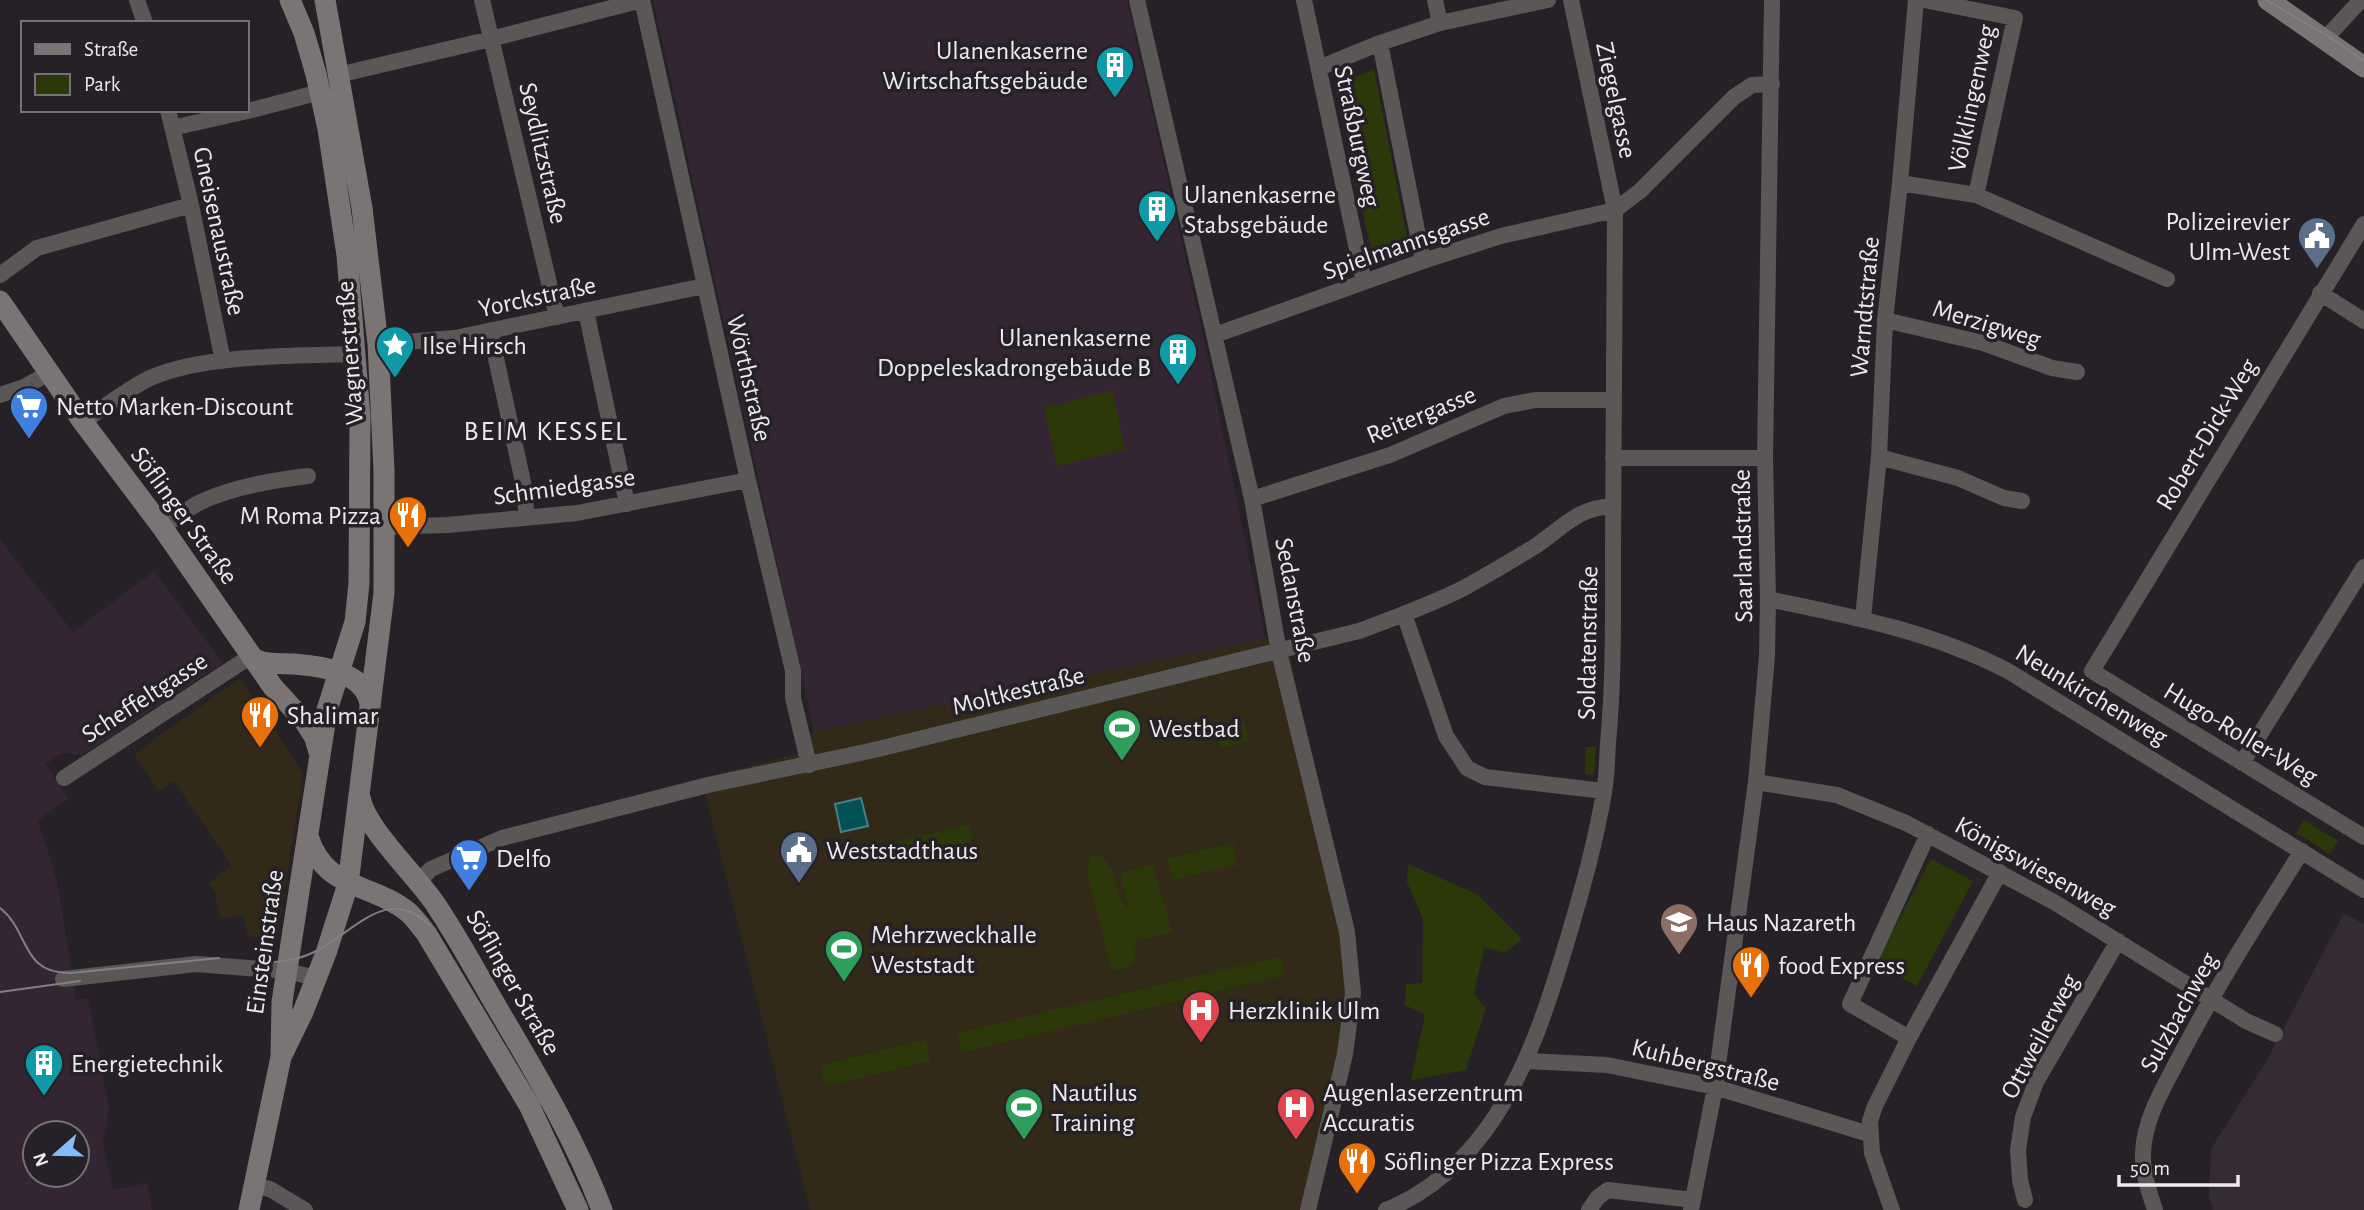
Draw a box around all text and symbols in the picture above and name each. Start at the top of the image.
legend [21,21,248,112]
street label: Völklingenweg [1944,22,2000,174]
place label: Ulanenkaserne Wirtschaftsgebäude [882,38,1088,94]
text: Straße [84,39,138,60]
street label: Ziegelgasse [1591,40,1641,161]
building icon: Ulanenkaserne Wirtschaftsgebäude [1094,44,1136,99]
street label: Straßburgweg [1329,63,1385,210]
text: Park [84,74,121,95]
street label: Seydlitzstraße [514,80,572,226]
street label: Gneisenaustraße [188,145,250,318]
place label: Ulanenkaserne Stabsgebäude [1184,182,1336,238]
building icon: Ulanenkaserne Stabsgebäude [1136,188,1178,243]
street label: Spielmannsgasse [1320,203,1493,285]
place label: Polizeirevier Ulm-West [2165,209,2291,265]
public building icon: Polizeirevier Ulm-West [2296,215,2338,270]
street label: Warndtstraße [1846,235,1884,379]
street label: Yorckstraße [476,272,598,322]
street label: Wagnerstraße [332,280,368,426]
street label: Merzigweg [1930,295,2044,353]
street label: Wörthstraße [722,312,776,444]
place icon: Ilse Hirsch [374,324,416,379]
place label: Ulanenkaserne Doppeleskadrongebäude B [877,325,1151,381]
building icon: Ulanenkaserne Doppeleskadrongebäude B [1157,331,1199,386]
place label: Ilse Hirsch [422,333,527,359]
street label: Robert-Dick-Weg [2152,354,2262,515]
street label: Reitergasse [1363,381,1480,449]
supermarket icon: Netto Marken-Discount [8,385,50,440]
place label: Netto Marken-Discount [56,394,293,420]
district label: BEIM KESSEL [463,418,629,446]
street label: Söflinger Straße [126,442,243,589]
street label: Schmiedgasse [491,464,637,510]
street label: Saarlandstraße [1729,469,1757,623]
restaurant icon: M Roma Pizza [387,494,429,549]
place label: M Roma Pizza [240,503,381,529]
street label: Sedanstraße [1270,535,1320,665]
street label: Soldatenstraße [1574,566,1602,720]
street label: Neunkirchenweg [2011,639,2172,751]
street label: Scheffeltgasse [77,648,212,748]
street label: Moltkestraße [949,662,1087,720]
street label: Hugo-Roller-Weg [2159,678,2322,790]
restaurant icon: Shalimar [239,694,281,749]
place label: Shalimar [287,703,379,729]
sports icon: Westbad [1101,707,1143,762]
place label: Westbad [1149,716,1240,742]
street label: Königswiesenweg [1950,812,2121,922]
public building icon: Weststadthaus [778,829,820,884]
supermarket icon: Delfo [448,837,490,892]
place label: Weststadthaus [826,838,978,864]
place label: Delfo [496,846,551,872]
street label: Einsteinstraße [242,868,288,1016]
school or university icon: Haus Nazareth [1658,901,1700,956]
street label: Söflinger Straße [461,905,565,1060]
place label: Haus Nazareth [1706,910,1856,936]
place label: Mehrzweckhalle Weststadt [871,922,1037,978]
sports icon: Mehrzweckhalle Weststadt [823,928,865,983]
restaurant icon: food Express [1730,944,1772,999]
street label: Sulzbachweg [2135,948,2223,1077]
place label: food Express [1778,953,1905,979]
street label: Ottweilerweg [1996,969,2084,1103]
hospital icon: Herzklinik Ulm [1180,989,1222,1044]
place label: Herzklinik Ulm [1228,998,1380,1024]
street label: Kuhbergstraße [1629,1034,1782,1096]
building icon: Energietechnik [23,1042,65,1097]
place label: Energietechnik [71,1051,223,1077]
place label: Nautilus Training [1051,1080,1137,1136]
place label: Augenlaserzentrum Accuratis [1323,1080,1524,1136]
sports icon: Nautilus Training [1003,1086,1045,1141]
hospital icon: Augenlaserzentrum Accuratis [1275,1086,1317,1141]
north arrow [21,1119,91,1189]
restaurant icon: Söflinger Pizza Express [1336,1140,1378,1195]
scale bar [2119,1144,2238,1188]
place label: Söflinger Pizza Express [1384,1149,1614,1175]
text: N [30,1150,53,1169]
text: 50 m [2130,1158,2170,1179]

